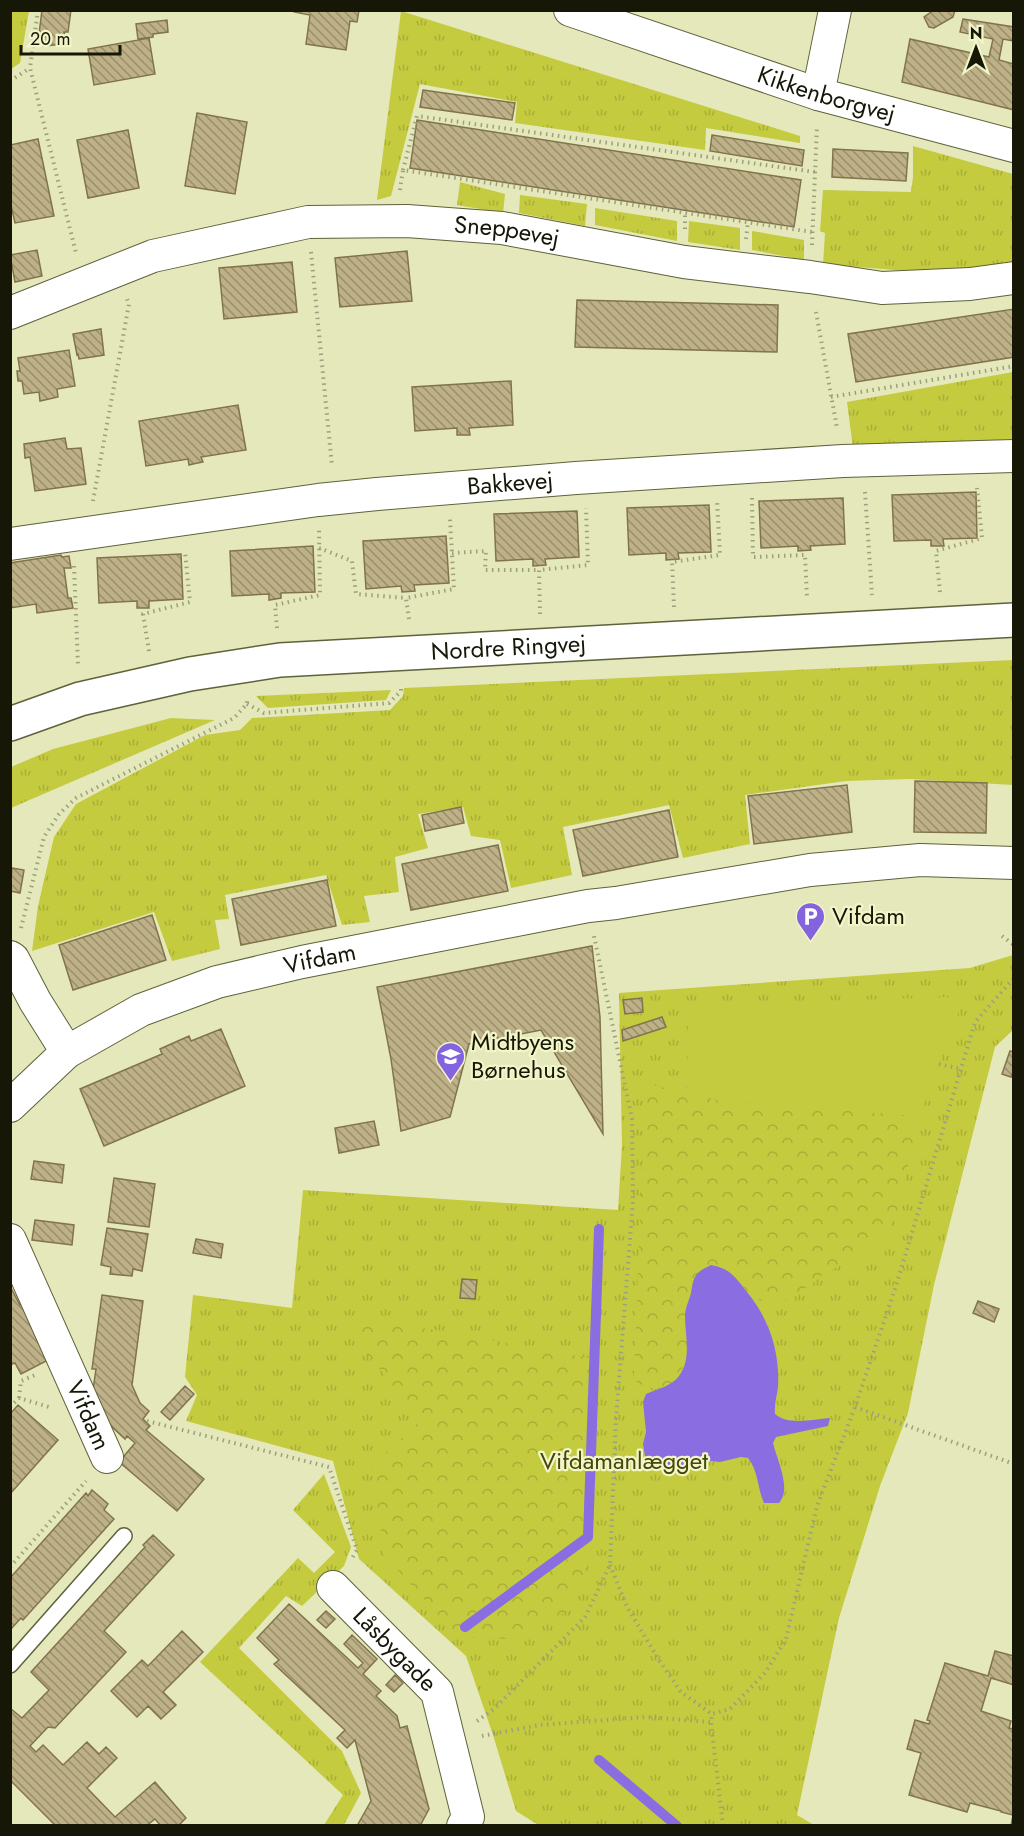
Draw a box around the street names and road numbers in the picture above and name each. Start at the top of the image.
street label: Kikkenborgvej [753,57,899,131]
street label: Sneppevej [453,207,562,255]
street label: Bakkevej [466,462,555,504]
street label: Nordre Ringvej [430,625,587,669]
street label: Vifdam [280,934,359,983]
street label: Vifdam [58,1375,120,1456]
street label: Låsbygade [345,1599,445,1699]

